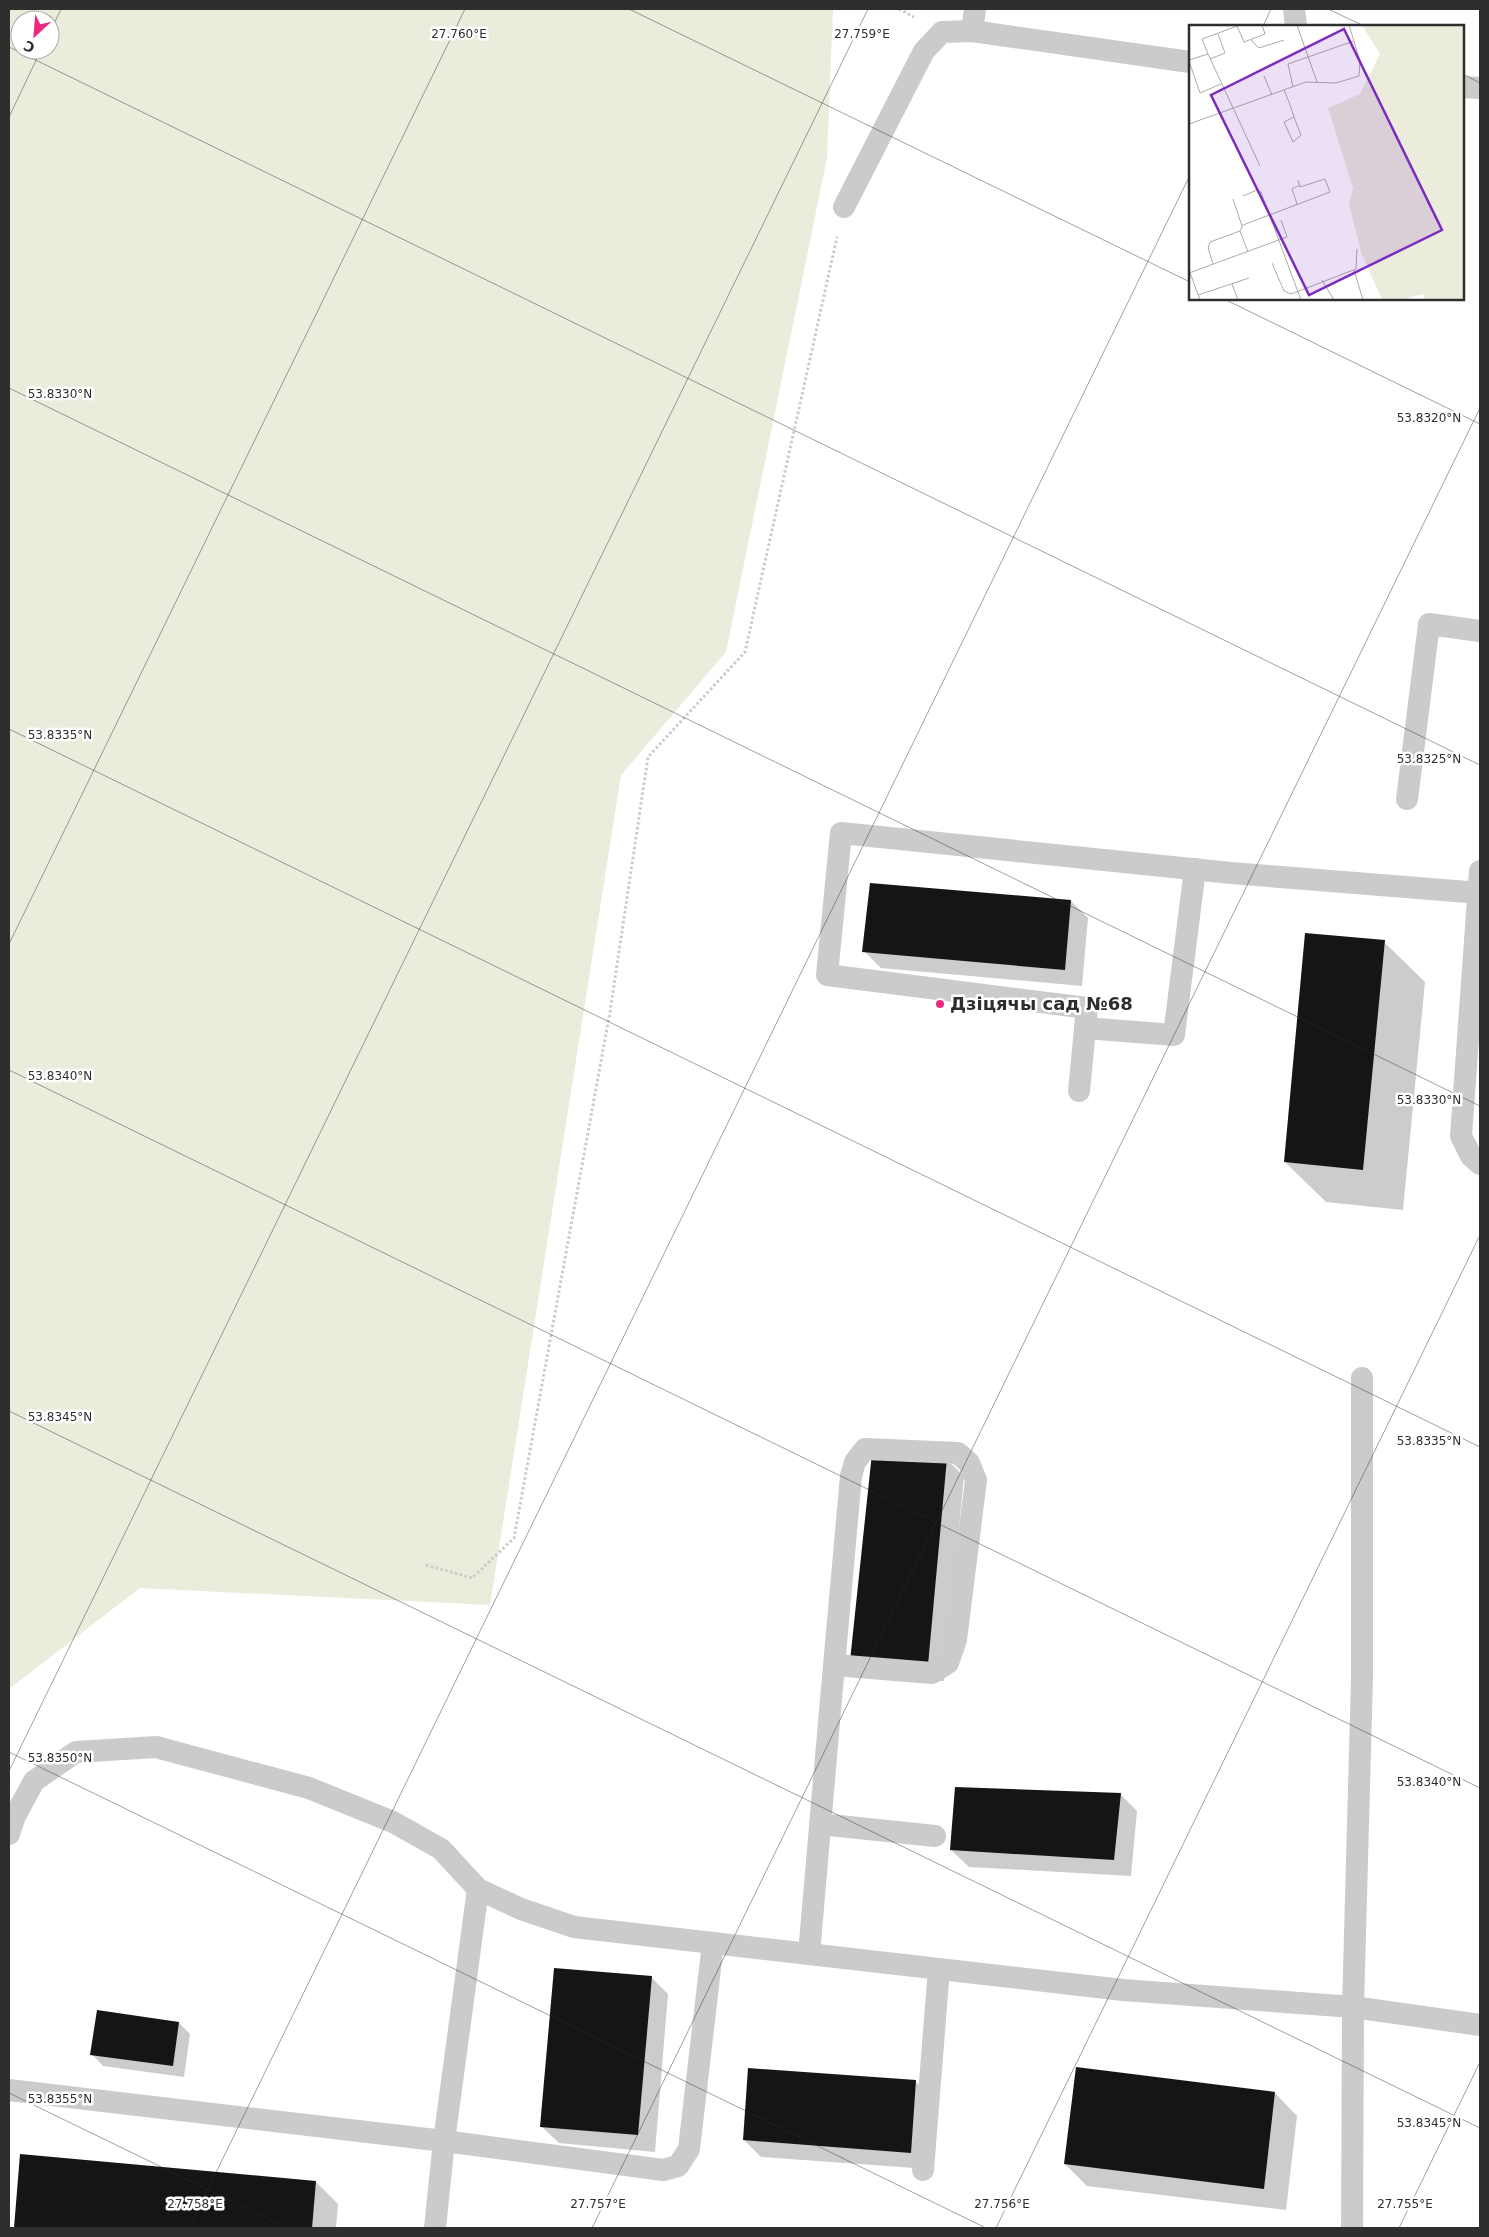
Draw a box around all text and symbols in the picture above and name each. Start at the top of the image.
north arrow [10,10,60,60]
inset map [1189,25,1464,300]
text: 27.760°E [431,27,487,41]
text: 27.759°E [834,27,890,41]
text: С [21,37,37,56]
text: 53.8330°N [28,387,92,401]
text: 53.8320°N [1397,411,1461,425]
text: 53.8335°N [28,728,92,742]
text: 53.8325°N [1397,752,1461,766]
place label: Дзіцячы сад №68 [950,993,1133,1014]
marker: Дзіцячы сад №68 [934,998,946,1010]
text: 53.8340°N [28,1069,92,1083]
text: 53.8330°N [1397,1093,1461,1107]
text: 53.8345°N [28,1410,92,1424]
text: 53.8335°N [1397,1434,1461,1448]
text: 53.8350°N [28,1751,92,1765]
text: 53.8340°N [1397,1775,1461,1789]
text: 53.8355°N [28,2092,92,2106]
text: 53.8345°N [1397,2116,1461,2130]
text: 27.758°E [167,2197,223,2211]
text: 27.757°E [570,2197,626,2211]
text: 27.756°E [974,2197,1030,2211]
text: 27.755°E [1377,2197,1433,2211]

